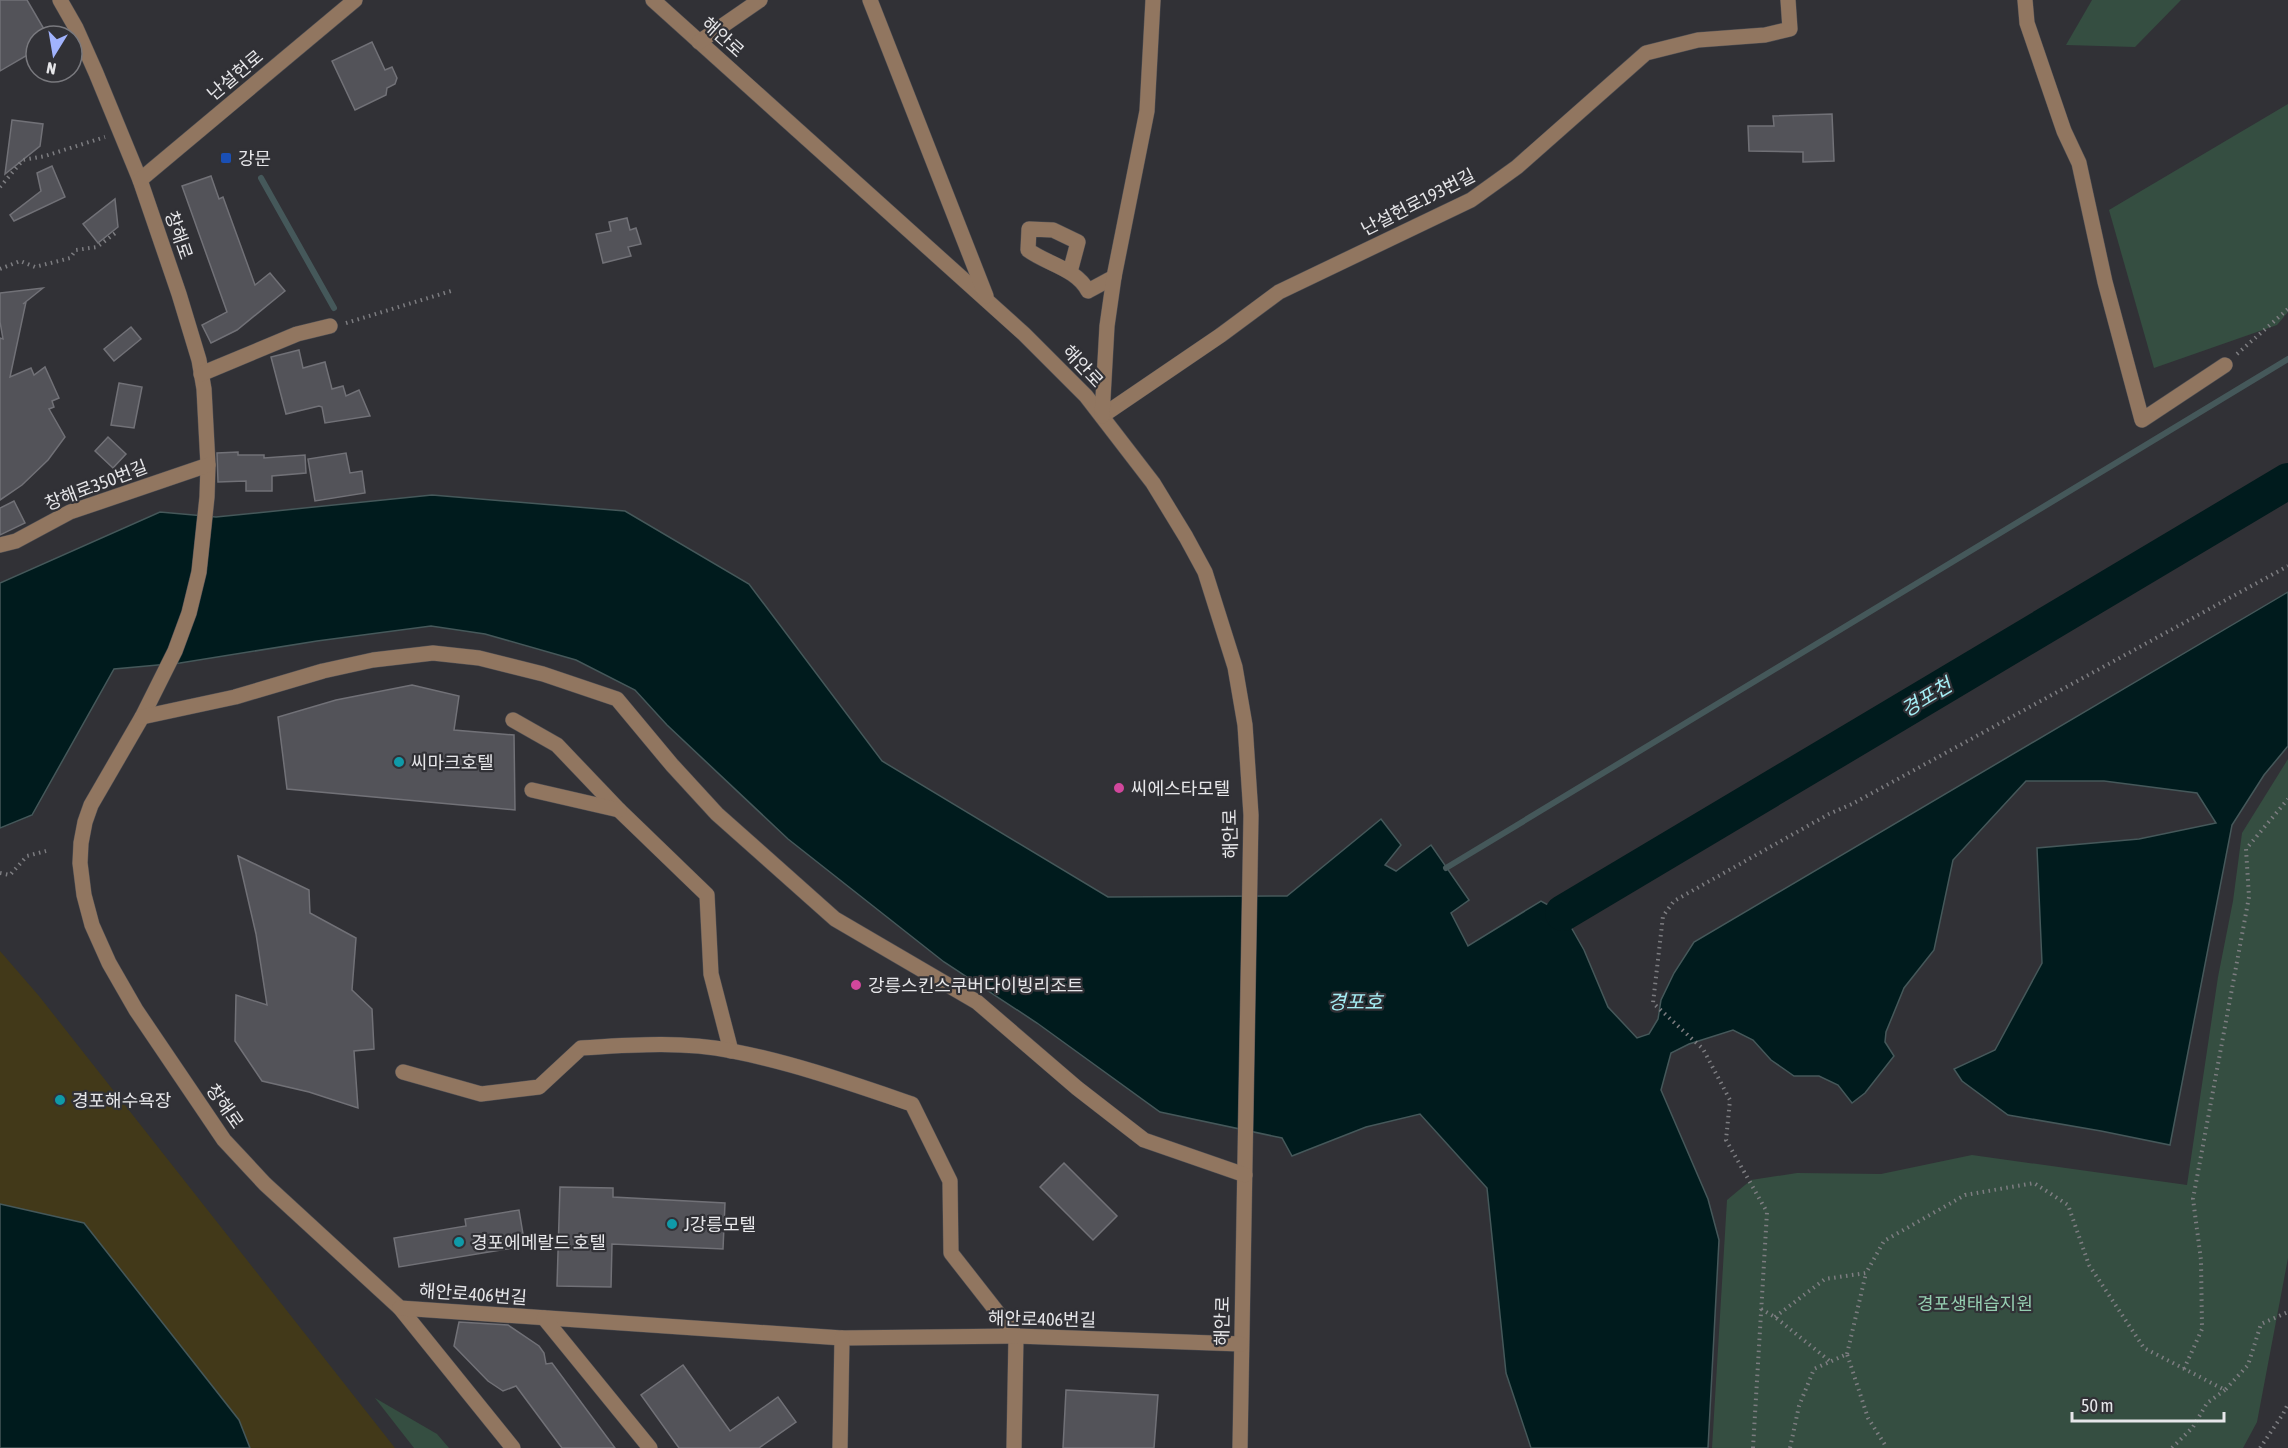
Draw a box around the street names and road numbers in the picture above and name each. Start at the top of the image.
street label: 해안로 [698,13,748,61]
street label: 난설헌로 [203,46,267,104]
street label: 난설헌로193번길 [1358,164,1478,240]
street label: 창해로 [161,208,197,262]
street label: 해안로 [1058,341,1108,391]
street label: 창해로350번길 [42,456,150,514]
street label: 해안로 [1219,809,1241,859]
street label: 창해로 [202,1080,248,1132]
street label: 해안로406번길 [418,1280,528,1308]
street label: 해안로 [1211,1296,1233,1346]
street label: 해안로406번길 [988,1308,1096,1330]

